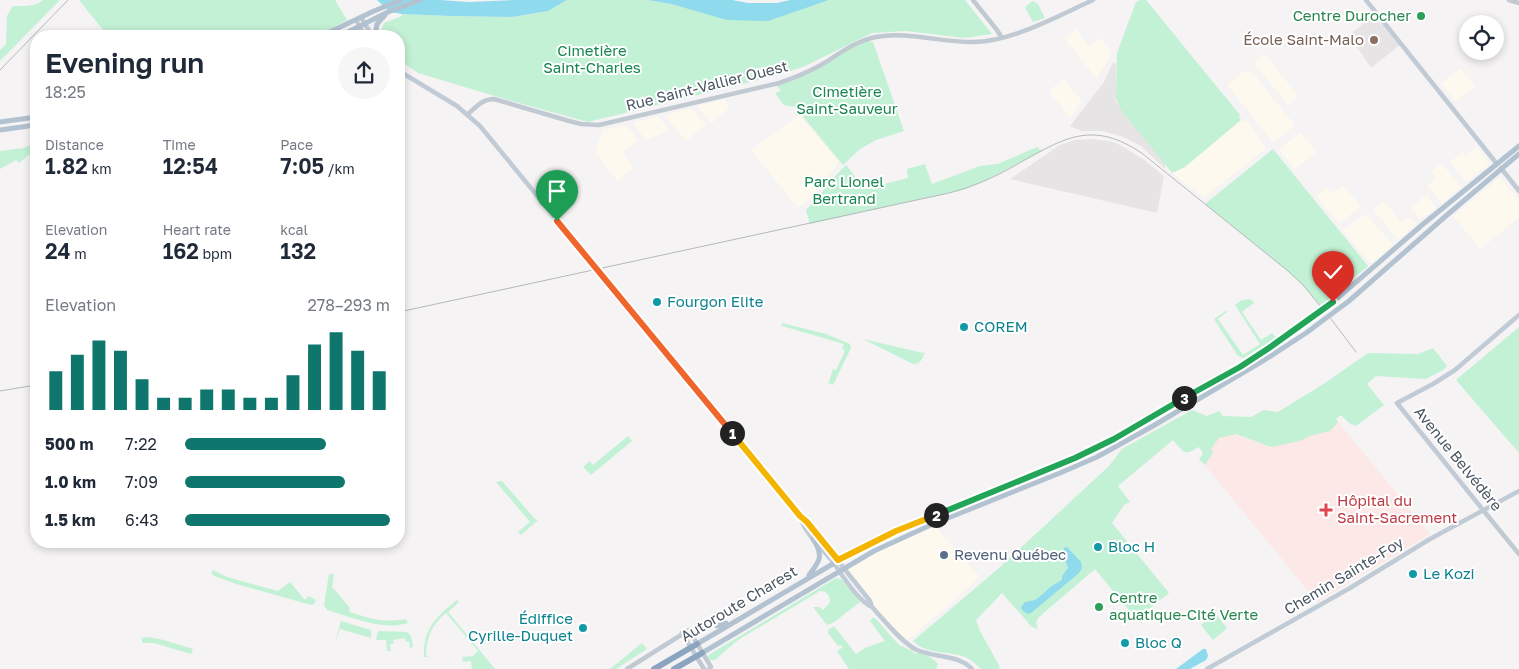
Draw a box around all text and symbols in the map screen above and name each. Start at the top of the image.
place label: Centre Durocher [1293,6,1411,24]
marker: Centre Durocher [1415,10,1427,22]
map controls [1459,15,1504,60]
button: locate [1459,15,1504,60]
place label: École Saint-Malo [1243,30,1364,48]
marker: École Saint-Malo [1368,34,1380,46]
park label: Cimetière Saint-Charles [543,41,641,76]
text: Evening run [45,46,204,79]
button: share [338,47,390,99]
street label: Rue Saint-Vallier Ouest [624,56,790,114]
text: 18:25 [45,82,86,102]
park label: Cimetière Saint-Sauveur [796,82,898,117]
text: Distance [45,136,104,153]
text: Time [163,136,196,153]
text: Pace [280,136,313,153]
text: 1.82 [45,153,88,179]
text: 12:54 [163,153,218,179]
text: 7:05 [280,153,324,179]
text: km [88,160,112,177]
text: /km [324,160,355,177]
pin [536,170,578,221]
park label: Parc Lionel Bertrand [804,172,884,207]
icon: arrive [543,177,571,205]
text: Elevation [45,221,107,238]
text: Heart rate [163,221,231,238]
text: kcal [280,221,308,238]
text: 24 [45,238,71,264]
text: 162 [163,238,199,264]
text: 132 [280,238,316,264]
text: m [71,245,87,262]
text: bpm [199,245,232,262]
pin [1312,251,1354,302]
icon: check [1319,258,1347,286]
place label: Fourgon Elite [667,292,764,310]
text: Elevation [45,295,116,315]
text: 278–293 m [308,295,390,315]
marker: Fourgon Elite [651,296,663,308]
place label: COREM [974,317,1028,335]
marker: COREM [958,321,970,333]
pin: 3 [1172,386,1196,410]
text: 3 [1180,390,1189,407]
street label: Avenue Belvédère [1411,403,1507,514]
pin: 1 [720,420,744,446]
text: 1 [729,425,736,442]
text: 500 m [45,434,94,454]
text: 7:22 [125,434,157,454]
text: 1.0 km [45,472,96,492]
text: 7:09 [125,472,158,492]
place label: Hôpital du Saint-Sacrement [1337,491,1457,526]
pin: 2 [924,502,948,528]
marker: Hôpital du Saint-Sacrement [1319,503,1333,517]
text: 2 [932,507,941,524]
text: 1.5 km [45,510,95,530]
text: 6:43 [125,510,159,530]
street label: Chemin Sainte-Foy [1281,532,1407,618]
place label: Bloc H [1108,537,1155,555]
marker: Bloc H [1092,541,1104,553]
place label: Revenu Québec [954,545,1066,563]
marker: Revenu Québec [938,549,950,561]
street label: Autoroute Charest [677,561,800,645]
place label: Le Kozi [1423,564,1475,582]
marker: Le Kozi [1407,568,1419,580]
place label: Centre aquatique-Cité Verte [1109,588,1258,623]
marker: Centre aquatique-Cité Verte [1093,601,1105,613]
place label: Édiffice Cyrille-Duquet [468,609,573,644]
marker: Édiffice Cyrille-Duquet [577,622,589,634]
place label: Bloc Q [1135,633,1182,651]
marker: Bloc Q [1119,637,1131,649]

